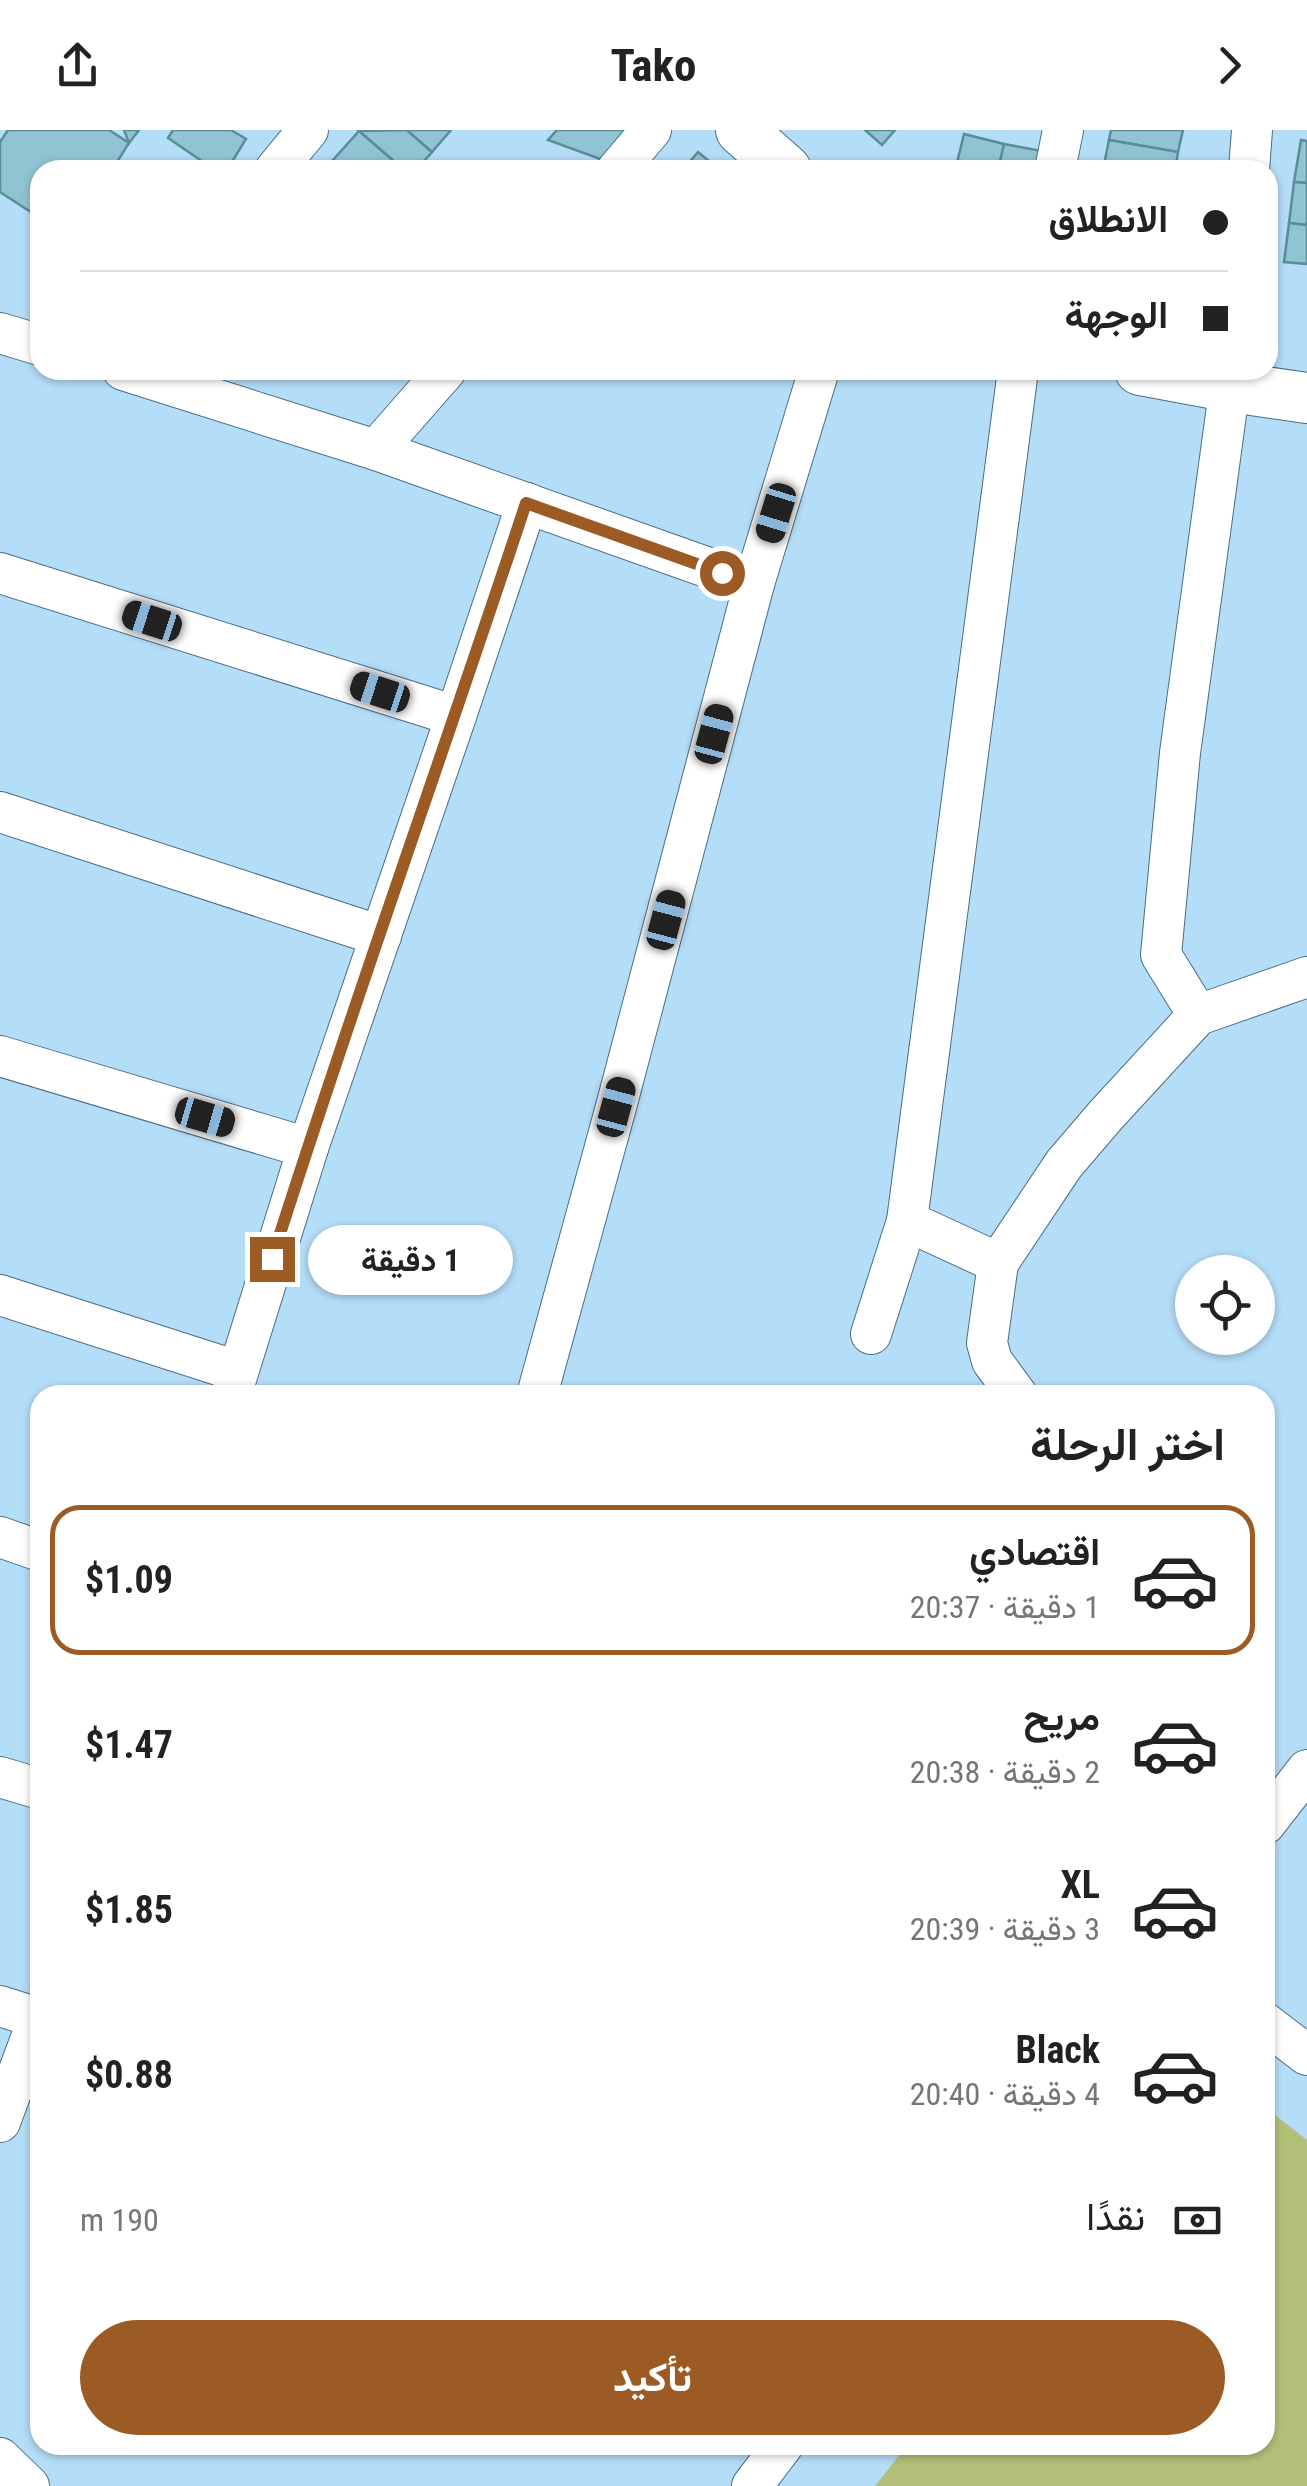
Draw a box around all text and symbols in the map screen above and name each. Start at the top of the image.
icon: share [50,38,105,93]
icon: forward [1202,38,1257,93]
text: Tako [611,39,696,92]
text: الانطلاق [1049,197,1168,241]
text: الوجهة [1065,293,1168,337]
car [753,480,799,546]
route start [700,551,745,596]
car [119,597,185,645]
car [347,668,413,716]
car [692,701,736,767]
car [644,887,688,953]
car [594,1074,638,1140]
car [172,1094,238,1140]
callout: 1 دقيقة [307,1224,512,1294]
route end [250,1237,295,1282]
text: 1 دقيقة [361,1241,460,1279]
map controls [1175,1255,1275,1355]
button: locate [1175,1255,1275,1355]
text: اختر الرحلة [1030,1418,1225,1471]
text: اقتصادي [969,1530,1100,1574]
icon: car [1130,1535,1220,1625]
text: $1.09 [85,1558,173,1602]
text: 1 دقيقة · 20:37 [910,1588,1100,1626]
text: مريح [1024,1695,1100,1739]
icon: car [1130,1700,1220,1790]
text: $1.47 [85,1723,173,1767]
text: 2 دقيقة · 20:38 [910,1753,1100,1791]
text: XL [1061,1863,1100,1907]
icon: car [1130,1865,1220,1955]
text: $1.85 [85,1888,173,1932]
text: 3 دقيقة · 20:39 [910,1910,1100,1948]
text: Black [1016,2028,1100,2072]
icon: car [1130,2030,1220,2120]
text: $0.88 [85,2053,173,2097]
text: 4 دقيقة · 20:40 [910,2075,1100,2113]
icon: cash [1170,2193,1225,2248]
text: نقدًا [1086,2195,1145,2239]
text: 190 m [80,2201,159,2239]
button: تأكيد [80,2320,1225,2435]

